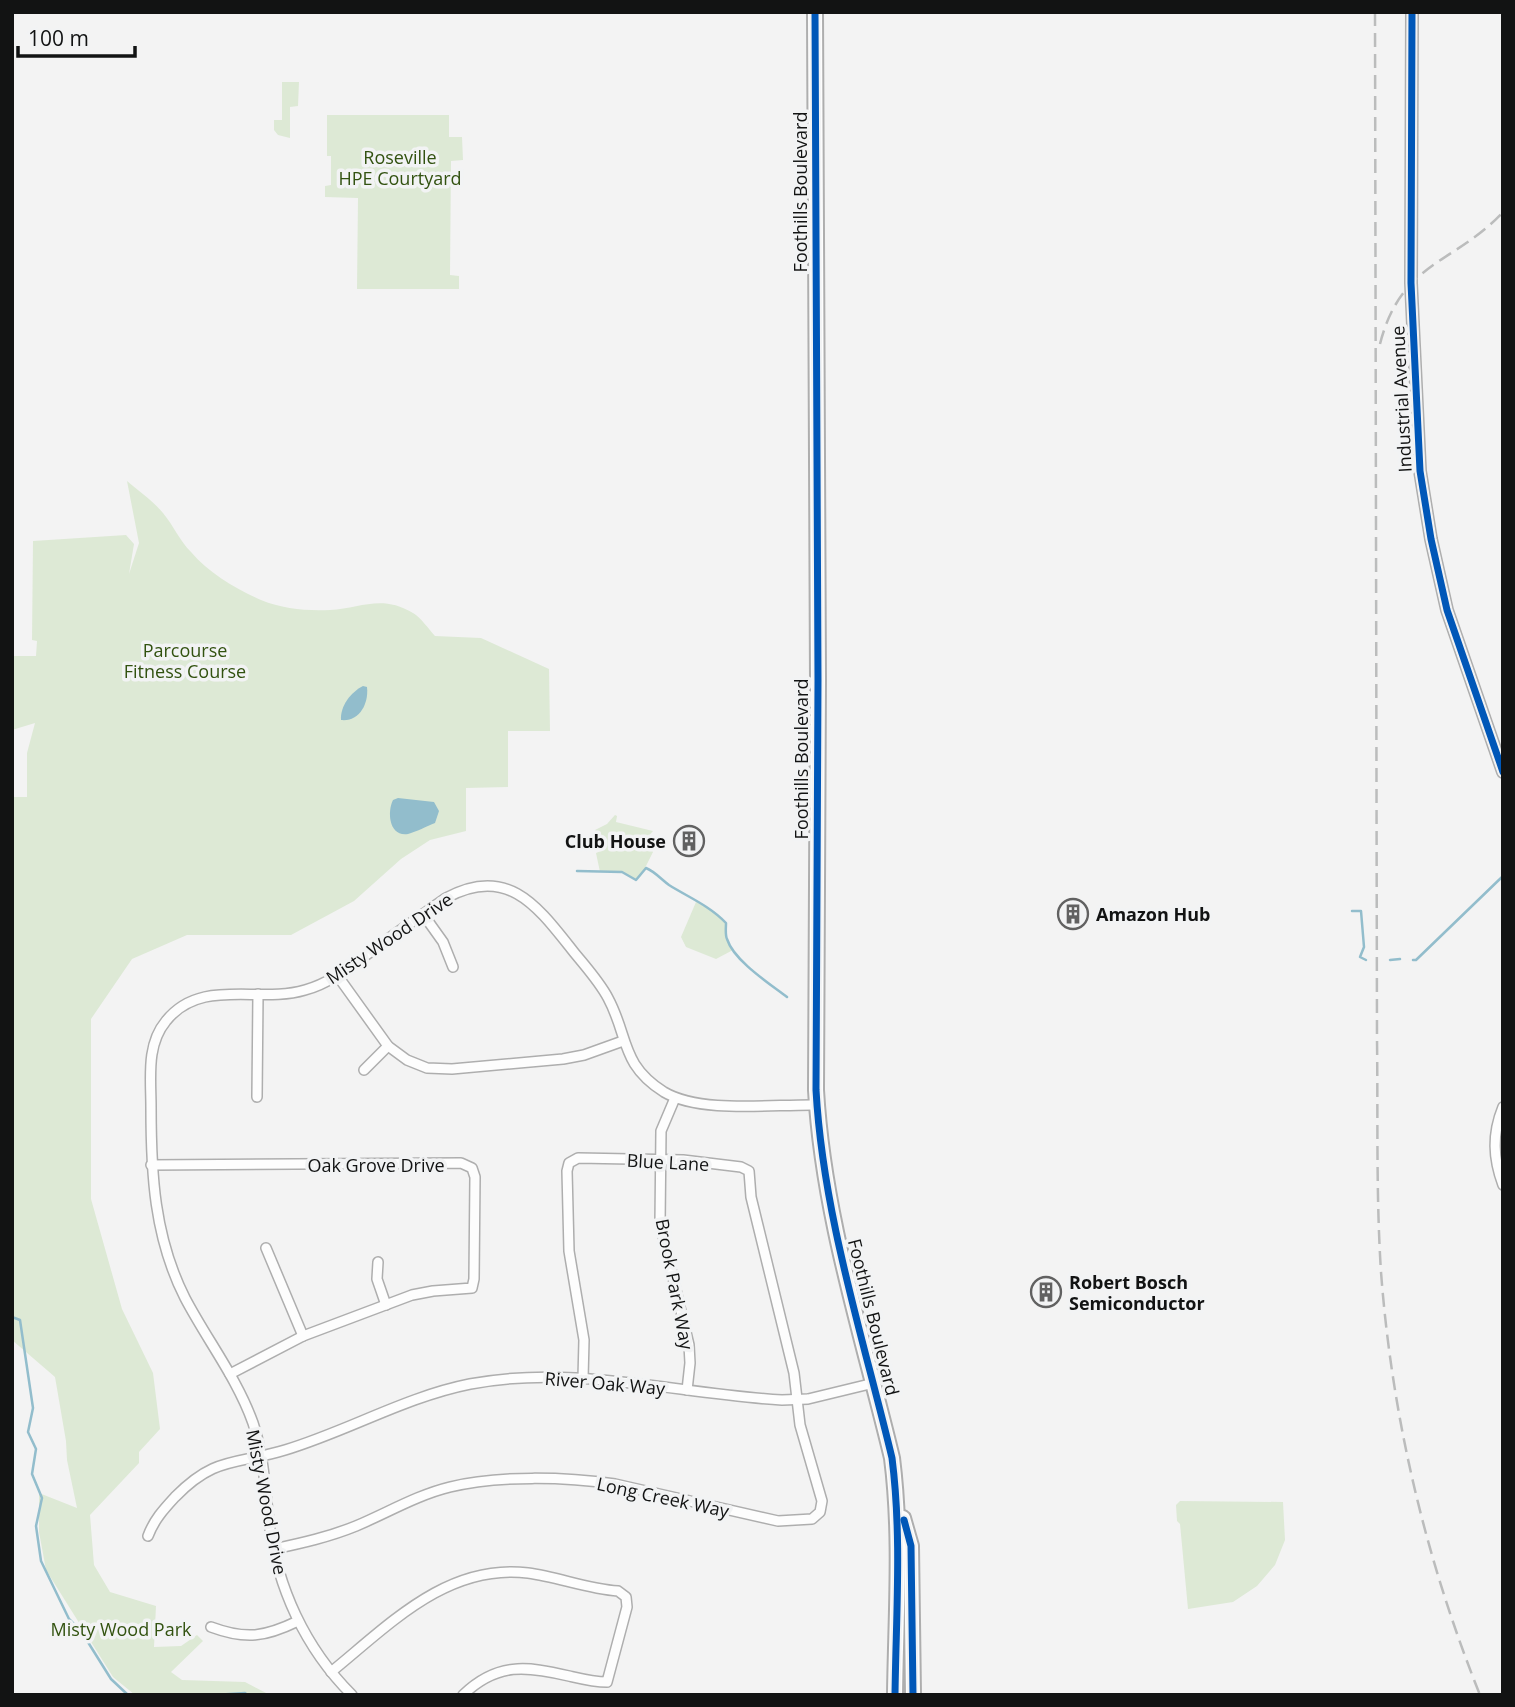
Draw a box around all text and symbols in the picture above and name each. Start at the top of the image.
scale bar [18,14,135,58]
text: 100 m [28,24,89,52]
street label: Foothills Boulevard [788,112,812,272]
park label: Roseville HPE Courtyard [338,145,462,190]
street label: Industrial Avenue [1385,325,1417,473]
park label: Parcourse Fitness Course [124,638,246,683]
street label: Foothills Boulevard [789,679,813,839]
building icon: Club House [672,824,706,858]
place label: Club House [565,829,666,853]
street label: Misty Wood Drive [321,887,457,989]
building icon: Amazon Hub [1056,897,1090,931]
place label: Amazon Hub [1096,902,1210,926]
street label: Blue Lane [626,1148,710,1176]
street label: Oak Grove Drive [307,1153,445,1177]
street label: Brook Park Way [651,1217,700,1352]
street label: Foothills Boulevard [843,1236,905,1398]
place label: Robert Bosch Semiconductor [1069,1270,1205,1315]
building icon: Robert Bosch Semiconductor [1029,1275,1063,1309]
street label: River Oak Way [544,1366,667,1400]
street label: Misty Wood Drive [241,1427,293,1577]
street label: Long Creek Way [595,1471,732,1523]
park label: Misty Wood Park [50,1617,192,1641]

